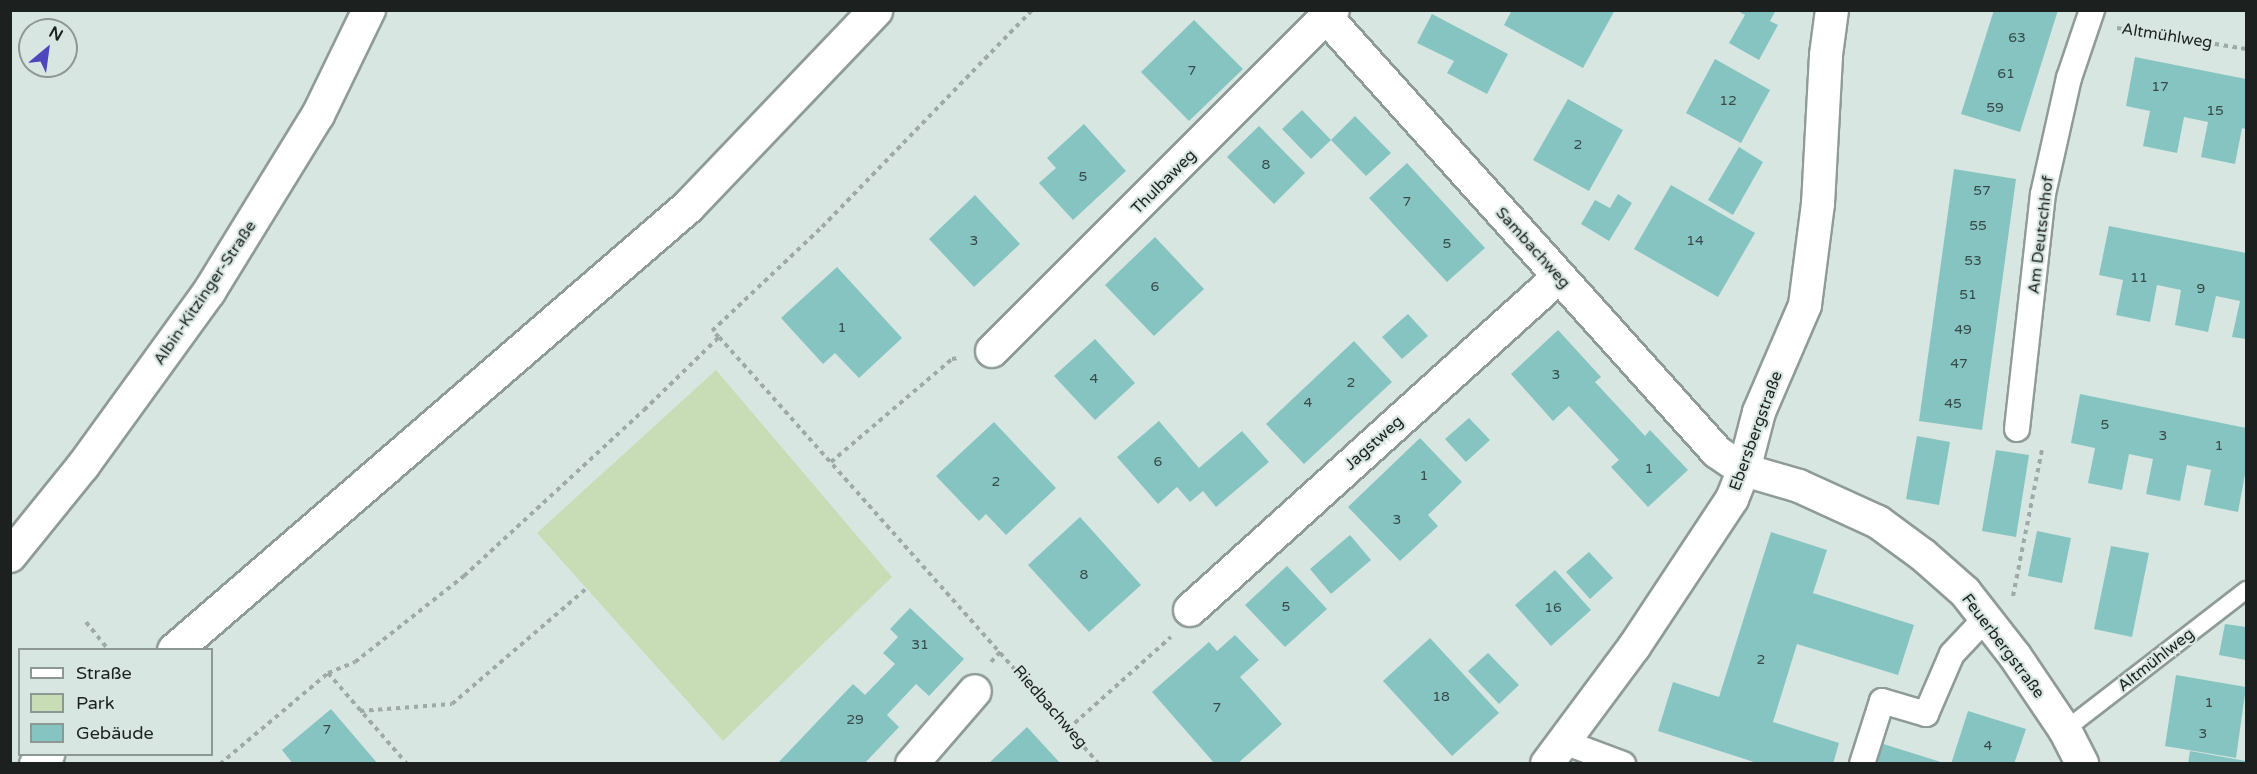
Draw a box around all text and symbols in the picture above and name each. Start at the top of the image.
north arrow [18,18,78,78]
street label: Altmühlweg [2120,19,2214,53]
text: N [45,22,66,46]
house number: 63 [2008,30,2026,46]
house number: 7 [1188,63,1196,79]
house number: 61 [1997,66,2015,82]
house number: 17 [2151,79,2169,95]
house number: 12 [1719,93,1737,109]
house number: 59 [1986,100,2004,116]
house number: 15 [2206,103,2224,119]
house number: 2 [1574,137,1582,153]
street label: Thulbaweg [1128,146,1200,218]
house number: 8 [1262,157,1270,173]
house number: 5 [1079,169,1087,185]
street label: Am Deutschhof [2024,175,2058,295]
house number: 57 [1973,183,1991,199]
house number: 7 [1403,194,1411,210]
street label: Sambachweg [1492,204,1574,292]
street label: Albin-Kitzinger-Straße [150,217,260,369]
house number: 55 [1969,218,1987,234]
house number: 3 [970,233,978,249]
house number: 14 [1686,233,1704,249]
house number: 5 [1443,236,1451,252]
house number: 53 [1964,253,1982,269]
house number: 11 [2130,270,2148,286]
house number: 6 [1151,279,1159,295]
house number: 9 [2197,281,2205,297]
house number: 51 [1959,287,1977,303]
house number: 1 [838,320,846,336]
house number: 49 [1954,322,1972,338]
house number: 47 [1950,356,1968,372]
house number: 3 [1552,367,1560,383]
street label: Ebersbergstraße [1725,369,1787,493]
house number: 4 [1090,371,1098,387]
house number: 2 [1347,375,1355,391]
house number: 4 [1304,395,1312,411]
house number: 45 [1944,396,1962,412]
street label: Jagstweg [1341,412,1407,474]
house number: 5 [2101,417,2109,433]
house number: 3 [2159,428,2167,444]
house number: 1 [2215,438,2223,454]
house number: 6 [1154,454,1162,470]
house number: 1 [1645,461,1653,477]
house number: 1 [1420,468,1428,484]
house number: 2 [992,474,1000,490]
house number: 3 [1393,512,1401,528]
house number: 8 [1080,567,1088,583]
street label: Feuerbergstraße [1957,590,2049,702]
house number: 5 [1282,599,1290,615]
house number: 16 [1544,600,1562,616]
street label: Altmühlweg [2114,624,2198,696]
house number: 31 [911,637,929,653]
legend [18,648,213,756]
house number: 2 [1757,652,1765,668]
text: Straße [76,662,132,684]
street label: Riedbachweg [1009,662,1091,752]
house number: 18 [1432,689,1450,705]
text: Park [76,692,114,714]
house number: 1 [2205,695,2213,711]
house number: 7 [1213,700,1221,716]
house number: 29 [846,712,864,728]
text: Gebäude [76,722,154,744]
house number: 7 [323,722,331,738]
house number: 3 [2199,726,2207,742]
house number: 4 [1984,738,1992,754]

